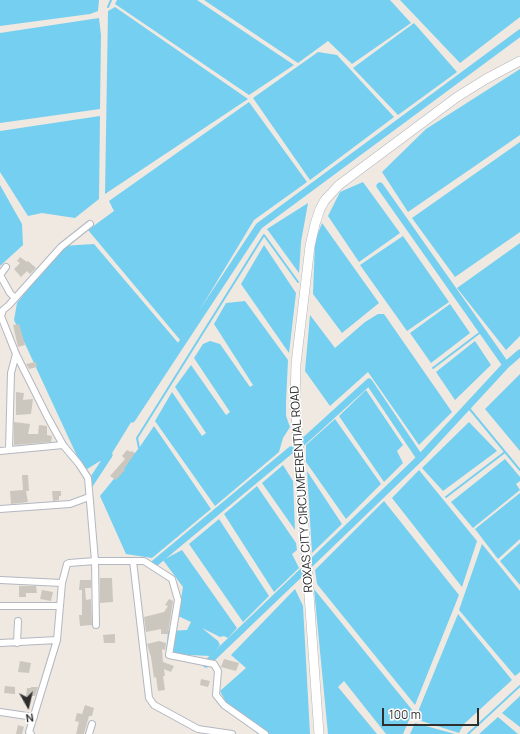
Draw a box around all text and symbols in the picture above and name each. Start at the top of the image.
street label: ROXAS CITY CIRCUMFERENTIAL ROAD [288,385,316,593]
north arrow [8,686,48,726]
scale bar [384,700,481,726]
text: 100 m [389,706,421,723]
text: N [25,710,35,726]

